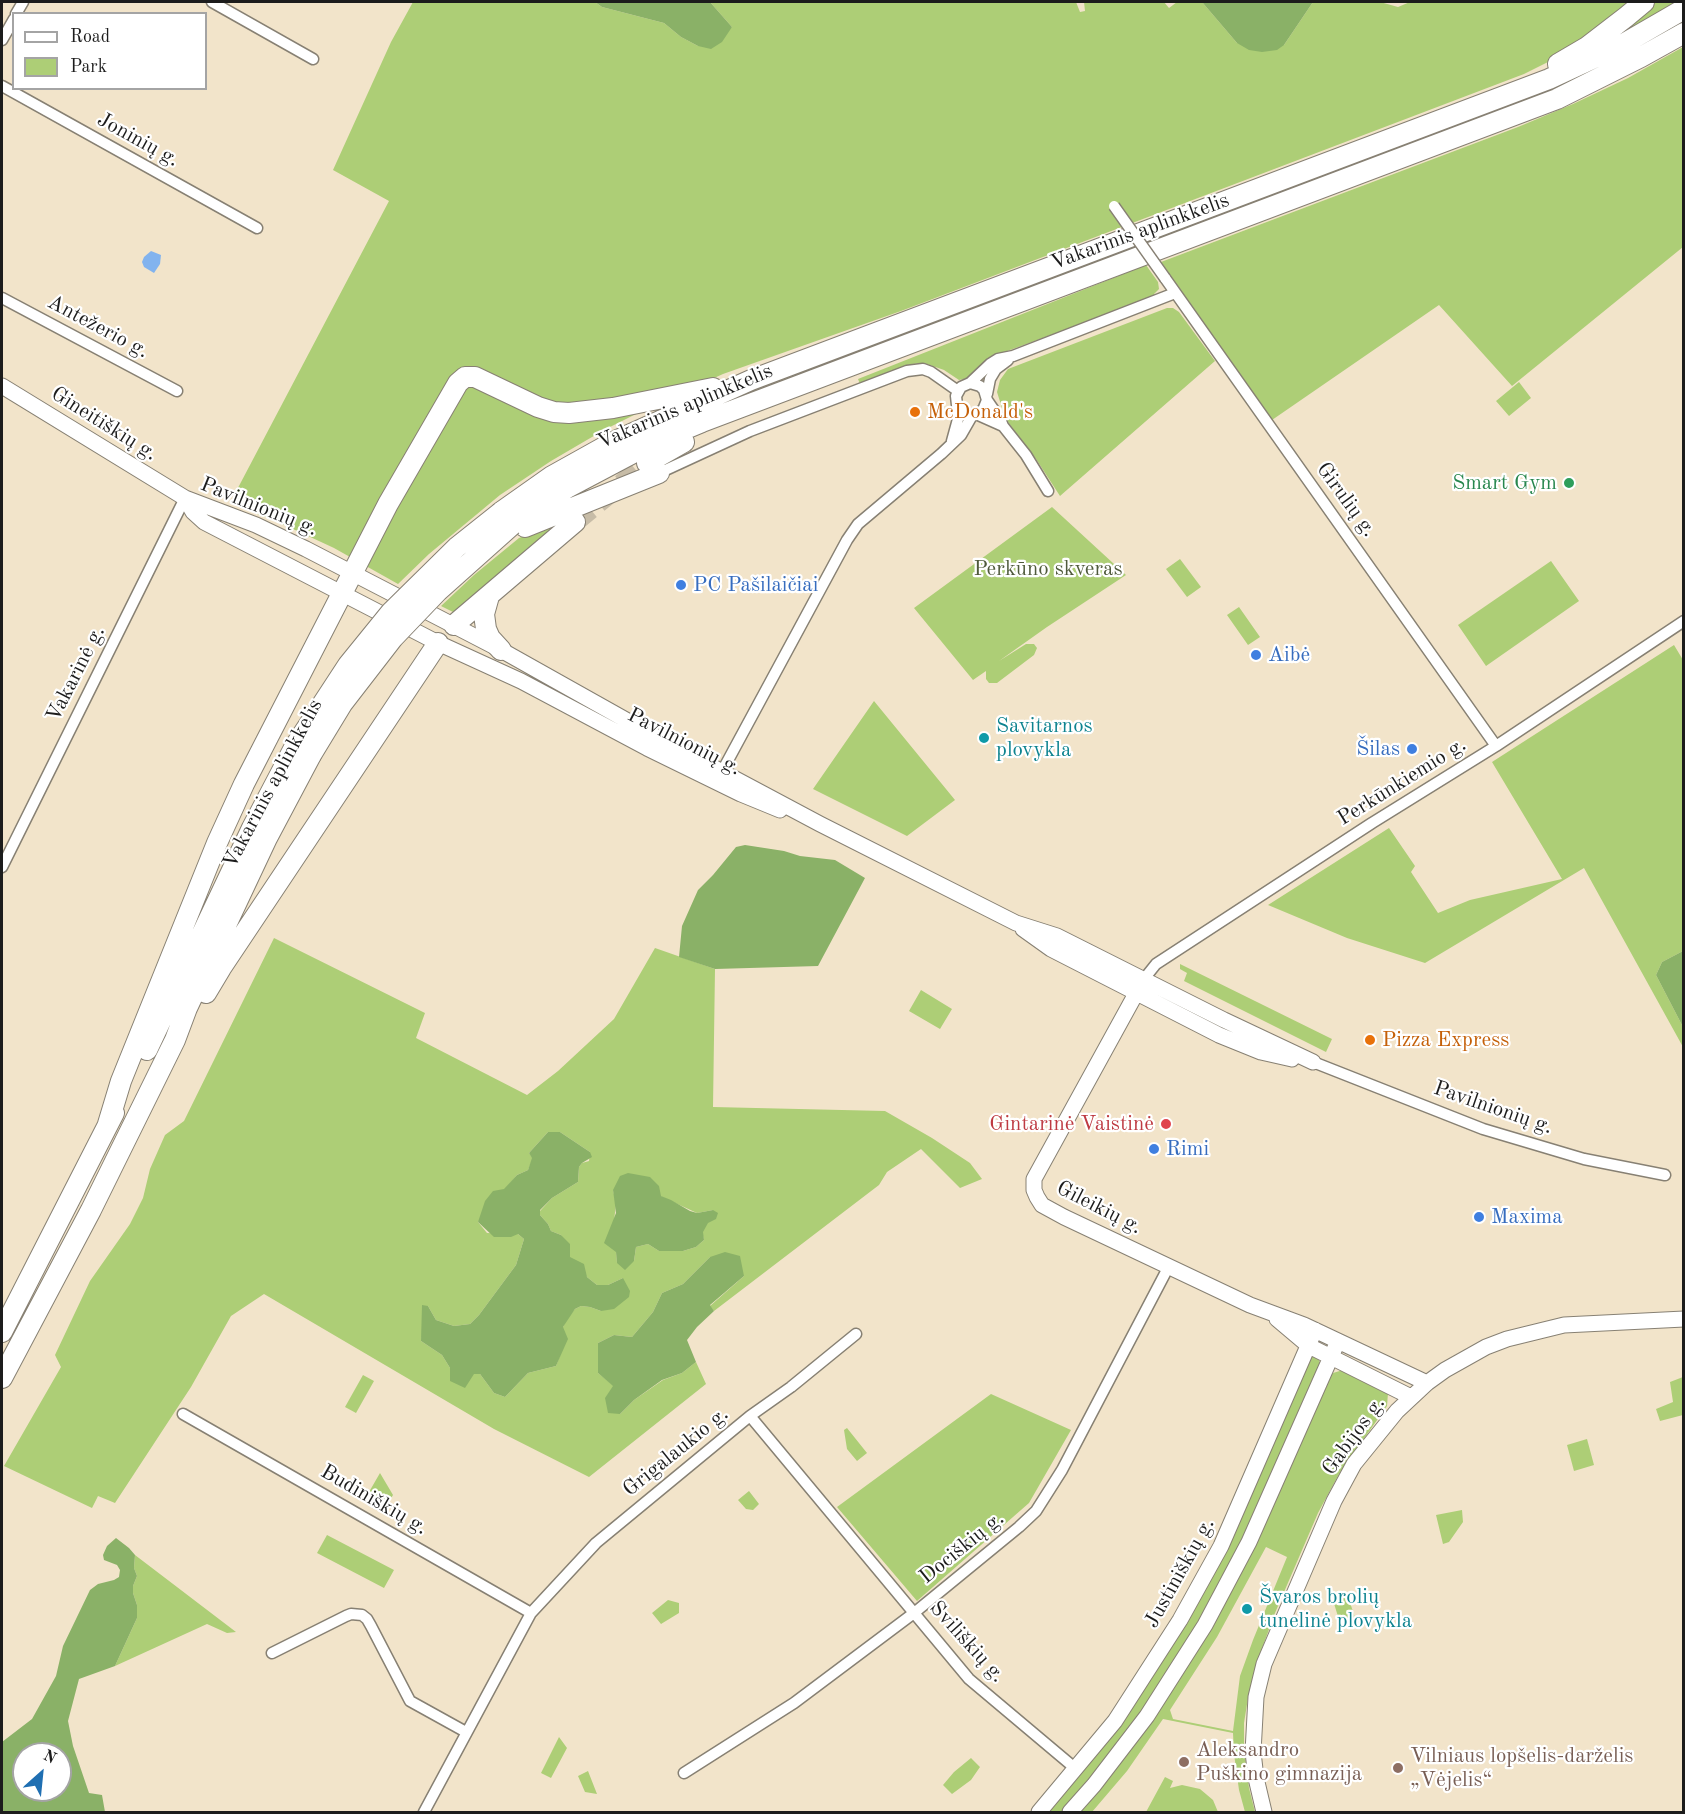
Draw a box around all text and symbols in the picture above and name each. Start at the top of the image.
legend [12,12,207,90]
text: Road [70,28,110,46]
text: Park [70,58,107,76]
street label: Joninių g. [92,107,184,173]
street label: Vakarinis aplinkkelis [1047,188,1233,276]
street label: Antežerio g. [43,290,153,364]
street label: Vakarinis aplinkkelis [593,359,777,455]
street label: Gineitiškių g. [46,381,162,467]
place label: McDonald's [927,399,1033,425]
marker: McDonald's [908,405,922,419]
street label: Girulių g. [1310,458,1382,542]
place label: Smart Gym [1452,470,1557,496]
street label: Pavilnionių g. [197,472,321,542]
marker: Smart Gym [1562,476,1576,490]
park label: Perkūno skveras [973,556,1123,582]
place label: PC Pašilaičiai [693,572,818,598]
marker: PC Pašilaičiai [674,578,688,592]
street label: Vakarinė g. [41,622,111,726]
place label: Aibė [1268,642,1310,668]
marker: Aibė [1249,648,1263,662]
street label: Vakarinis aplinkkelis [218,695,328,873]
street label: Pavilnionių g. [623,703,745,781]
place label: Savitarnos plovykla [996,713,1093,763]
marker: Savitarnos plovykla [977,731,991,745]
street label: Perkūnkiemio g. [1333,732,1471,832]
place label: Šilas [1356,736,1400,762]
marker: Šilas [1405,742,1419,756]
place label: Pizza Express [1382,1027,1509,1053]
marker: Pizza Express [1363,1033,1377,1047]
street label: Pavilnionių g. [1430,1076,1556,1140]
place label: Gintarinė Vaistinė [989,1111,1154,1137]
marker: Gintarinė Vaistinė [1159,1117,1173,1131]
place label: Rimi [1166,1136,1209,1162]
marker: Rimi [1147,1142,1161,1156]
street label: Gileikių g. [1052,1176,1146,1240]
place label: Maxima [1491,1204,1563,1230]
marker: Maxima [1472,1210,1486,1224]
street label: Gabijos g. [1317,1392,1391,1480]
street label: Grigalaukio g. [618,1402,734,1502]
street label: Budiniškių g. [316,1459,432,1541]
street label: Dociškių g. [915,1506,1009,1590]
street label: Justiniškių g. [1139,1514,1221,1632]
place label: Švaros brolių tunelinė plovykla [1259,1584,1412,1634]
street label: Sviliškių g. [924,1596,1010,1688]
marker: Švaros brolių tunelinė plovykla [1240,1602,1254,1616]
place label: Aleksandro Puškino gimnazija [1196,1737,1362,1787]
north arrow [12,1742,72,1802]
place label: Vilniaus lopšelis-darželis „Vėjelis“ [1410,1743,1633,1793]
text: N [40,1748,58,1768]
marker: Aleksandro Puškino gimnazija [1177,1755,1191,1769]
marker: Vilniaus lopšelis-darželis „Vėjelis“ [1391,1761,1405,1775]

